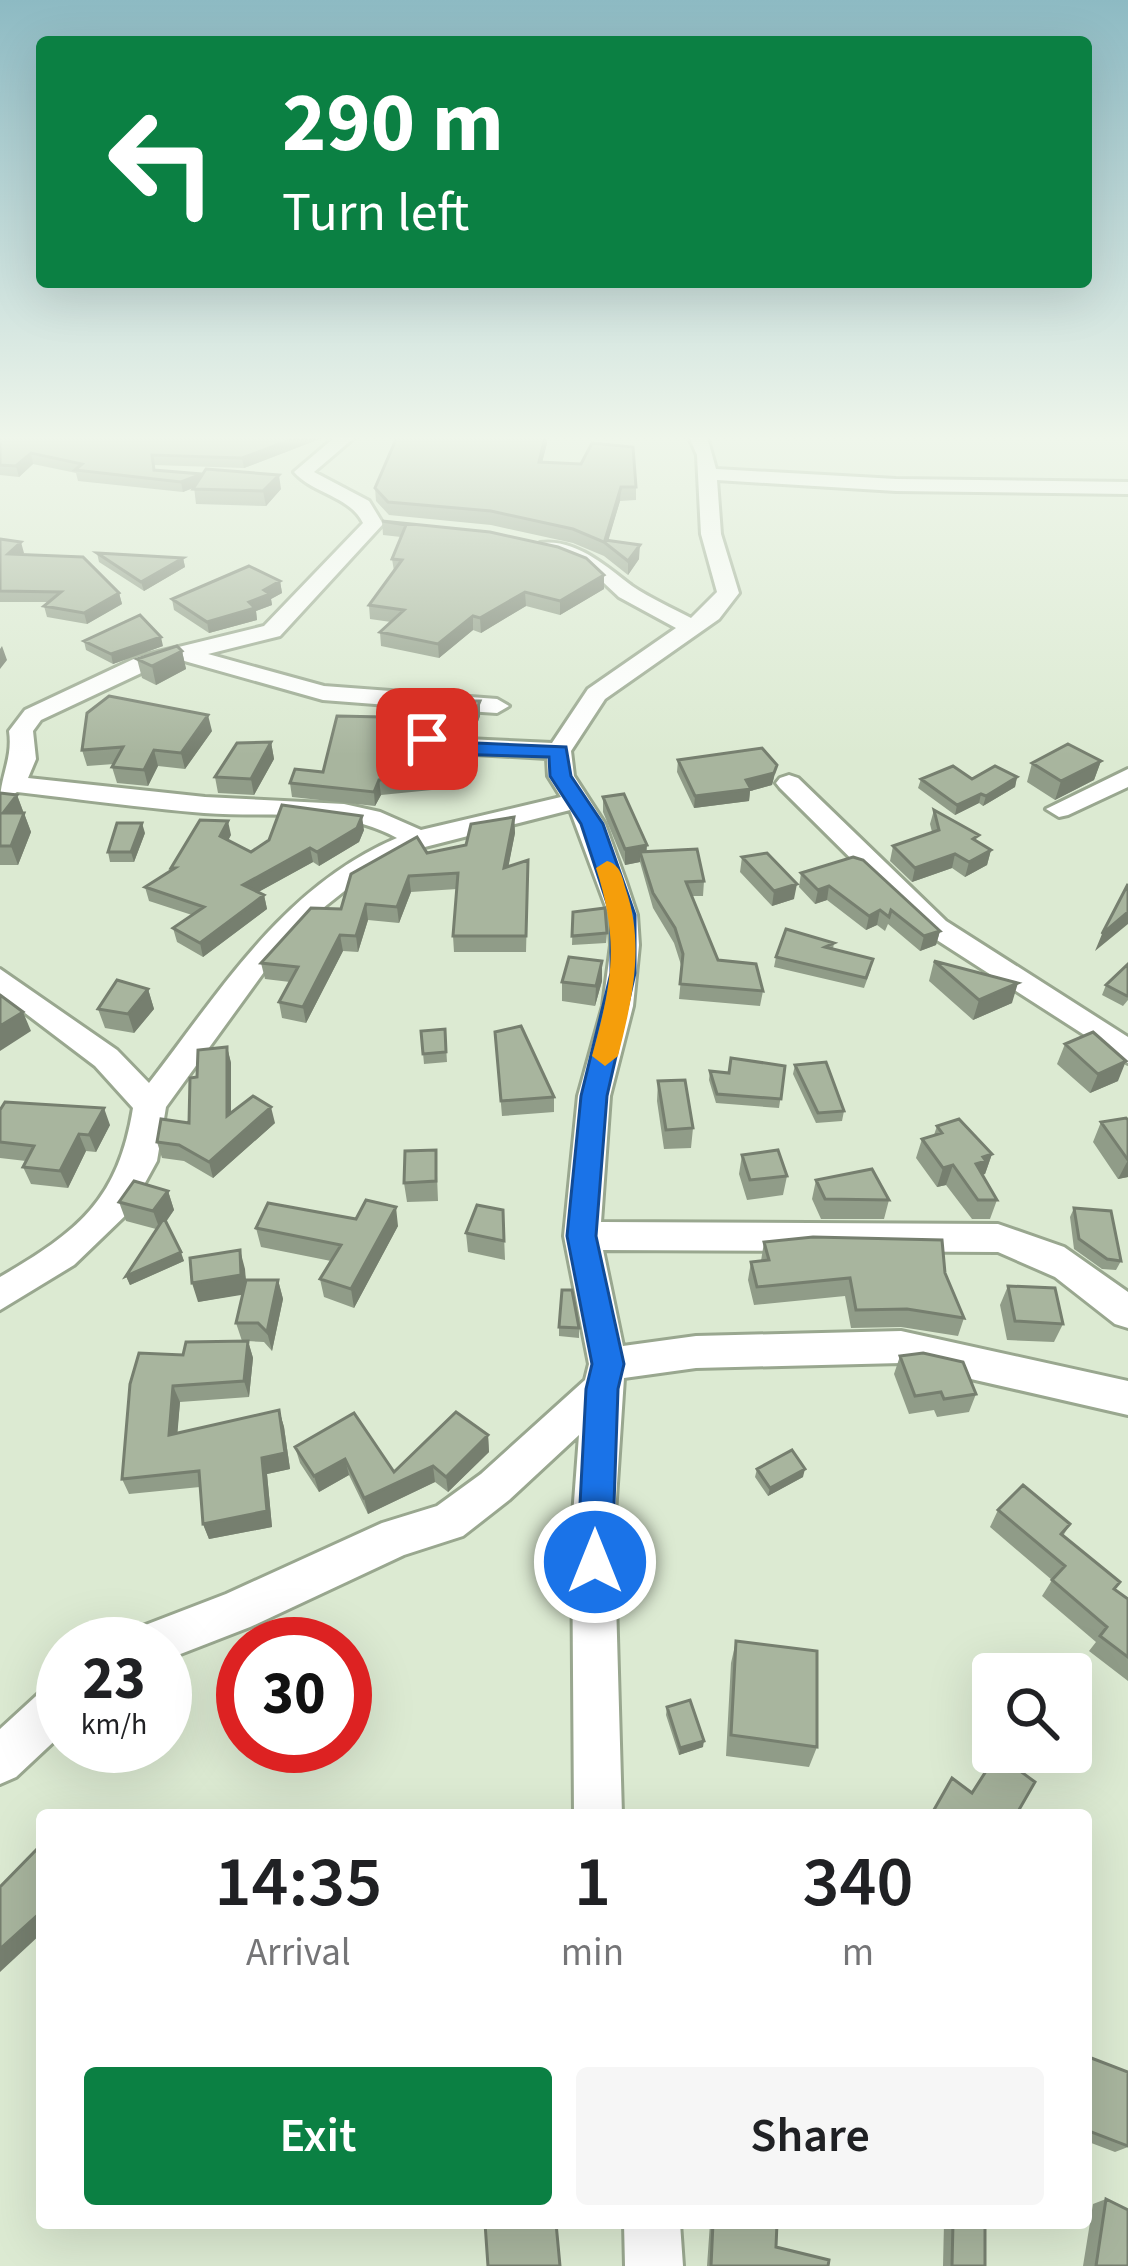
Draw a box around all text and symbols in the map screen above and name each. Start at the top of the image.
text: 290 m [282,64,504,184]
icon: left [84,84,240,240]
text: Turn left [282,175,469,252]
pin [376,688,478,790]
icon: arrive [394,706,460,772]
position arrow [532,1499,658,1625]
speed limit sign: 30 [216,1617,372,1773]
text: 23 [82,1637,146,1722]
map controls [972,1653,1092,1773]
button: search [972,1653,1092,1773]
text: km/h [81,1703,147,1746]
text: 14:35 [215,1831,382,1934]
text: 1 [574,1831,611,1934]
text: 340 [803,1831,913,1934]
text: Arrival [246,1925,351,1981]
text: min [561,1925,624,1981]
text: m [842,1925,874,1981]
button: Exit [84,2067,552,2205]
button: Share [576,2067,1044,2205]

